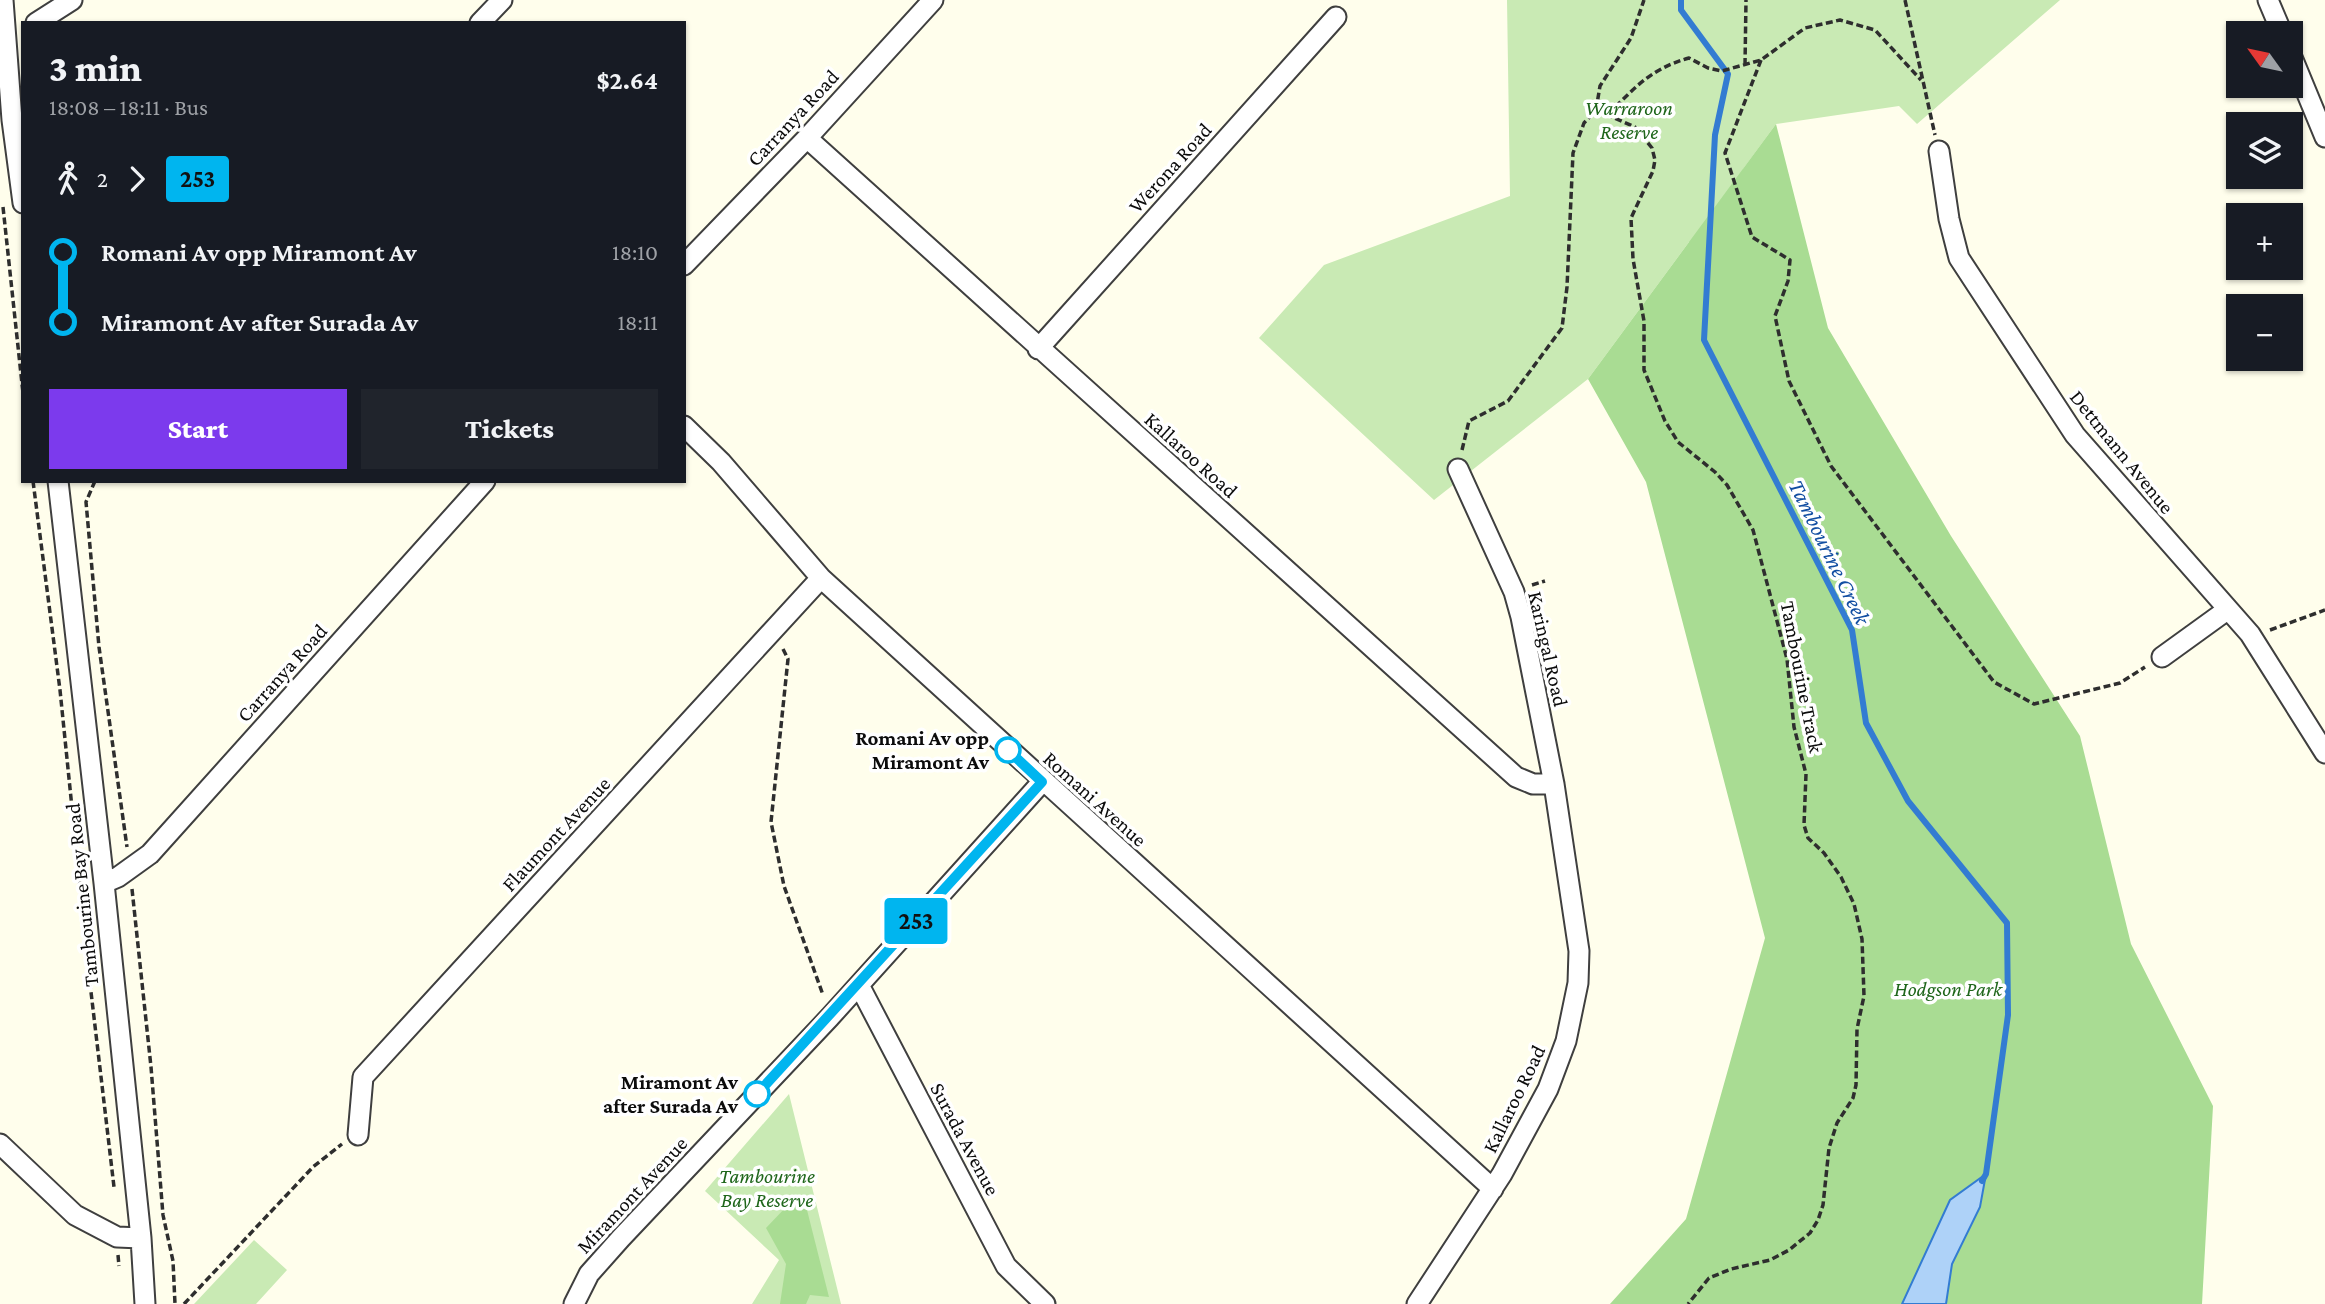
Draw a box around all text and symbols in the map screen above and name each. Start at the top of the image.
north arrow [2226,21,2303,98]
map controls [2226,21,2303,371]
text: 3 min [49,47,142,89]
street label: Carranya Road [742,65,844,171]
text: $2.64 [597,66,658,95]
text: 18:08 – 18:11 · Bus [49,94,208,120]
park label: Warraroon Reserve [1585,96,1673,144]
button: layers [2226,112,2303,189]
street label: Werona Road [1123,118,1217,218]
icon: walk [49,160,87,198]
icon: forward [118,160,156,198]
text: 253 [180,165,215,192]
text: 2 [97,166,108,192]
button: + [2226,203,2303,280]
text: Romani Av opp Miramont Av [101,238,417,267]
text: 18:10 [612,239,658,265]
button: − [2226,294,2303,371]
text: Miramont Av after Surada Av [101,308,418,337]
text: 18:11 [617,309,658,335]
street label: Dettmann Avenue [2065,385,2179,519]
button: Start [49,389,347,469]
button: Tickets [361,389,658,469]
street label: Kallaroo Road [1140,407,1242,503]
water label: Tambourine Creek [1784,475,1877,630]
street label: Karingal Road [1523,589,1573,709]
street label: Tambourine Track [1776,599,1828,755]
street label: Carranya Road [232,619,332,727]
place label: Romani Av opp Miramont Av [855,726,990,774]
marker: Romani Av opp Miramont Av [995,737,1021,763]
street label: Romani Avenue [1038,746,1152,852]
street label: Flaumont Avenue [497,772,615,896]
street label: Tambourine Bay Road [60,802,104,988]
line badge: 253 [876,898,956,944]
text: 253 [898,907,934,934]
park label: Hodgson Park [1894,977,2003,1001]
street label: Kallaroo Road [1478,1041,1550,1157]
place label: Miramont Av after Surada Av [603,1070,739,1118]
street label: Surada Avenue [925,1078,1005,1200]
marker: Miramont Av after Surada Av [744,1081,770,1107]
street label: Miramont Avenue [572,1132,692,1258]
park label: Tambourine Bay Reserve [719,1164,815,1212]

